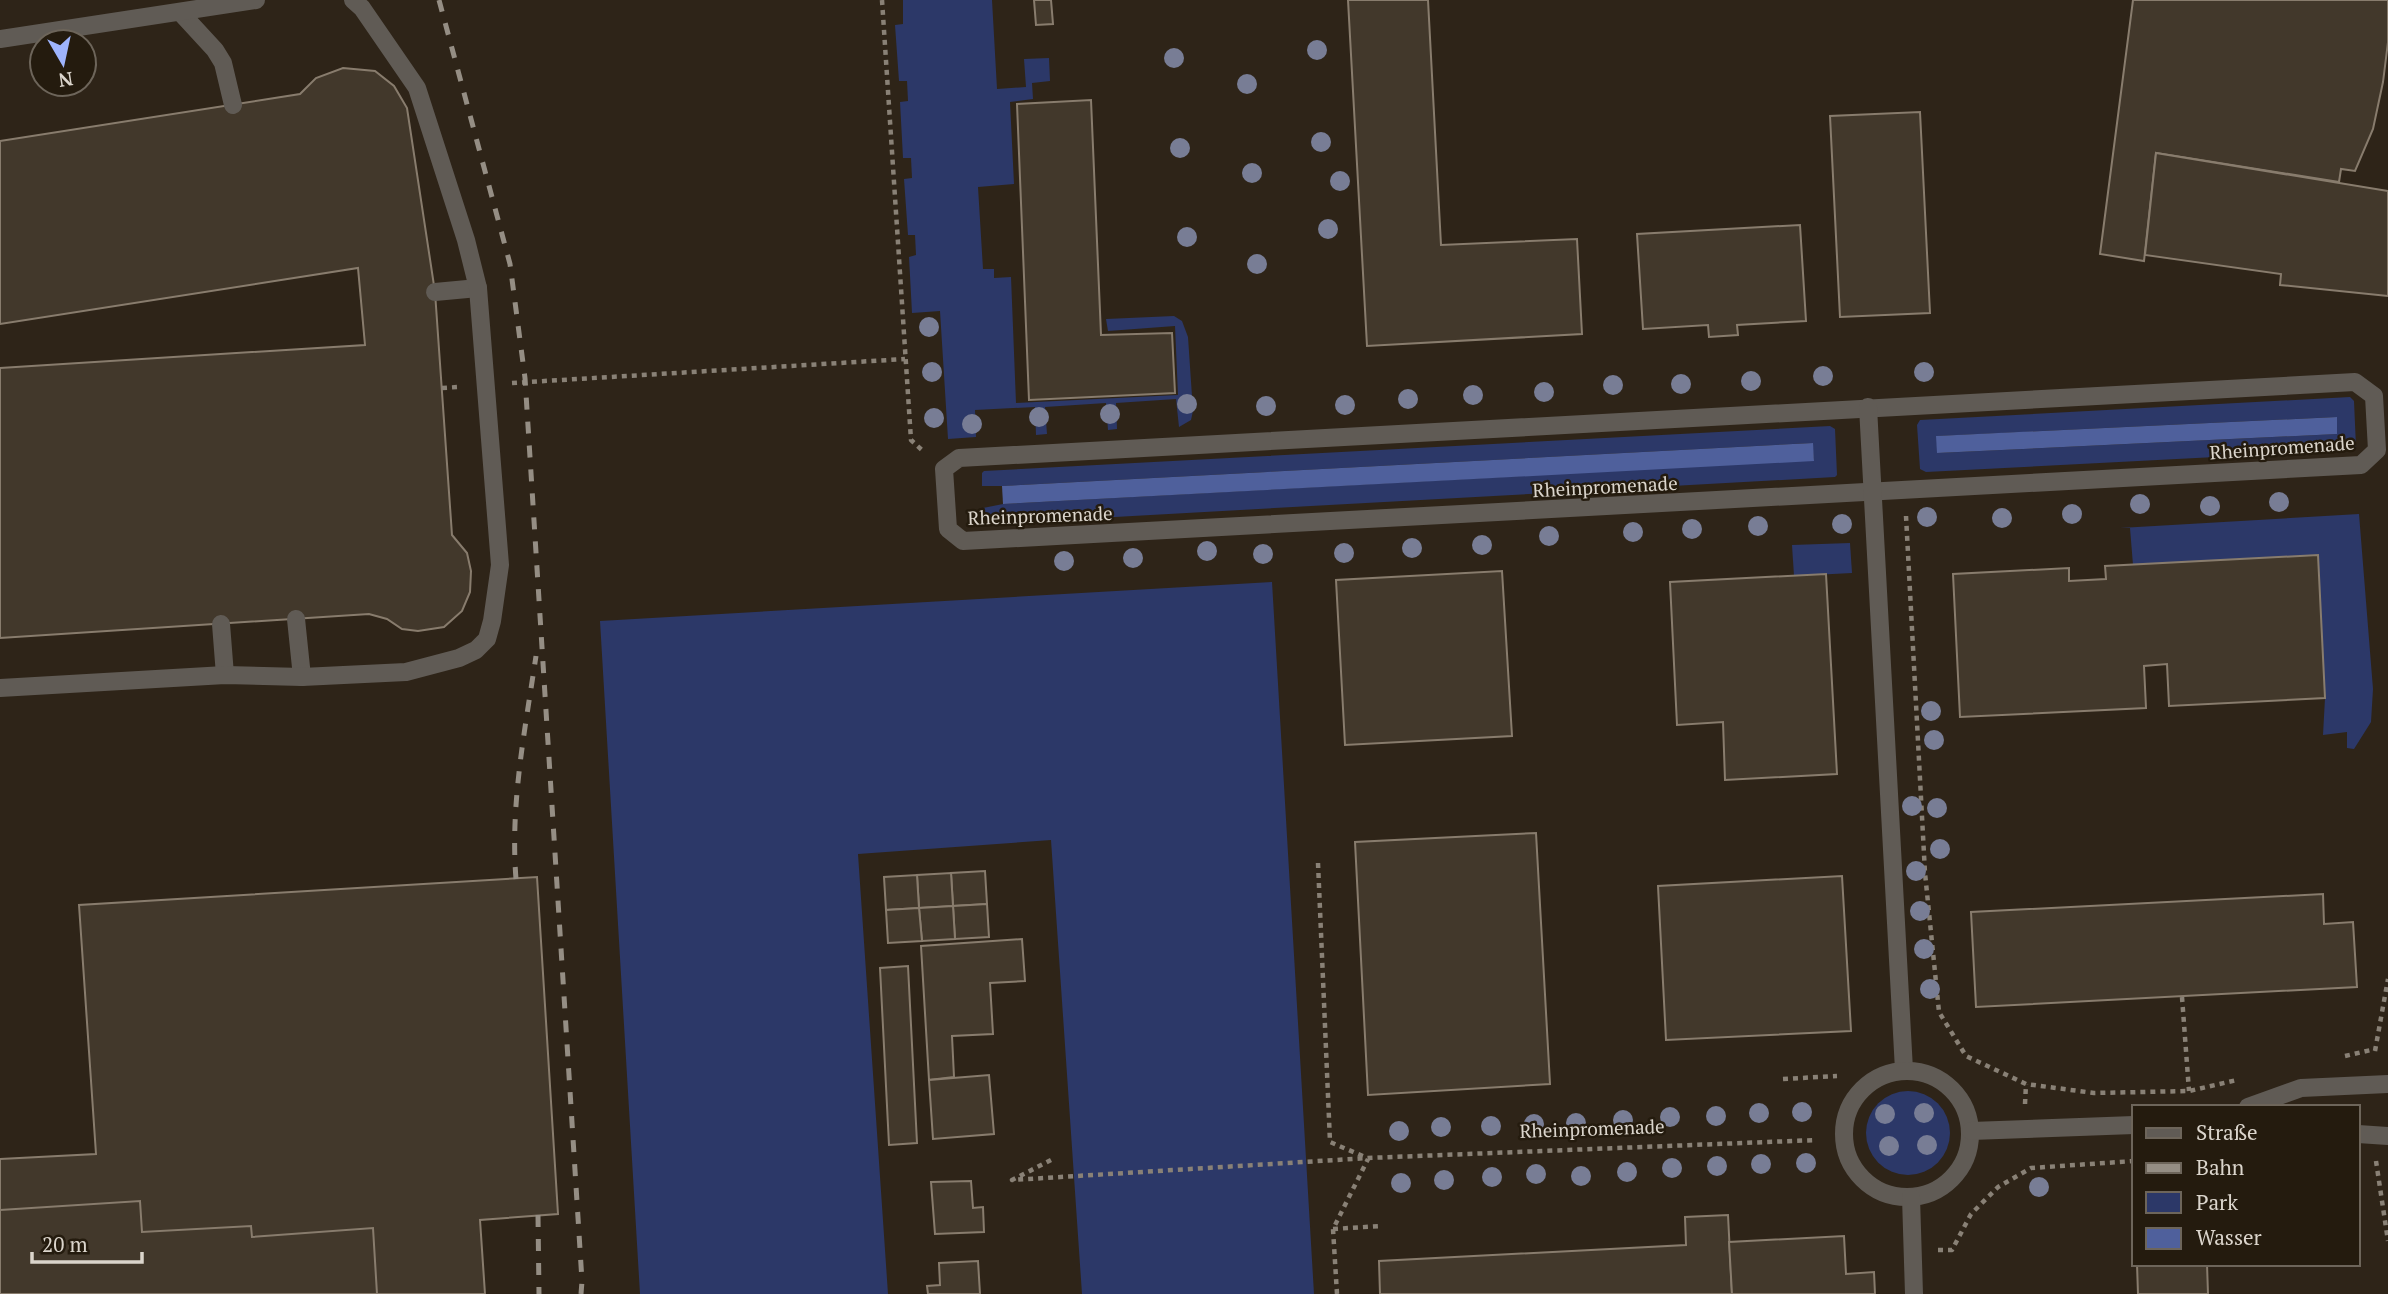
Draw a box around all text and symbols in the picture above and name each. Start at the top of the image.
north arrow [28,28,98,98]
text: N [56,67,75,94]
street label: Rheinpromenade [2209,429,2355,465]
street label: Rheinpromenade [1532,470,1678,502]
street label: Rheinpromenade [967,500,1113,530]
legend [2132,1105,2360,1266]
street label: Rheinpromenade [1519,1113,1665,1143]
text: Straße [2196,1118,2258,1146]
text: Bahn [2196,1153,2245,1181]
text: Park [2196,1188,2238,1216]
scale bar [32,1220,142,1264]
text: Wasser [2196,1223,2262,1251]
text: 20 m [42,1230,88,1258]

